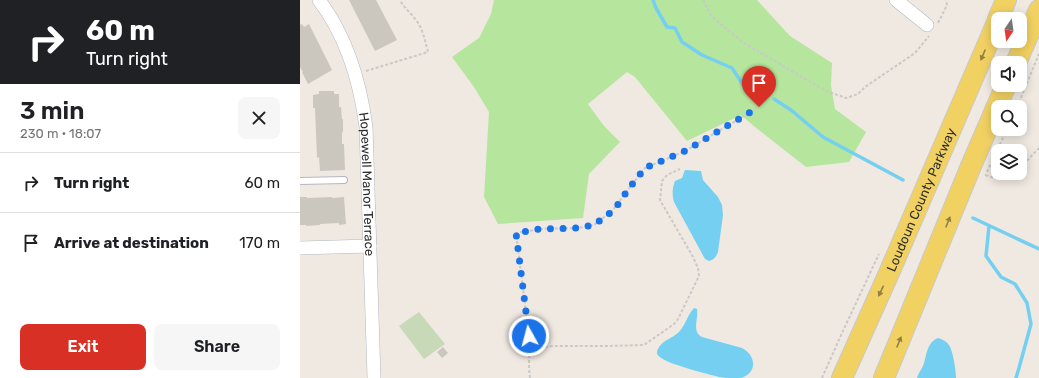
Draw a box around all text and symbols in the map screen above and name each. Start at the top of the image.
north arrow [991,12,1027,48]
map controls [991,12,1027,180]
text: 60 m [86,14,155,47]
icon: right [20,16,72,68]
text: Turn right [86,48,168,70]
one-way arrow [979,50,985,62]
button: sound [991,56,1027,92]
pin [742,66,776,107]
icon: arrive [748,72,770,94]
text: 3 min [20,97,84,125]
button: close [238,97,280,139]
button: search [991,100,1027,136]
street label: Hopewell Manor Terrace [356,111,378,256]
street label: Loudoun County Parkway [883,125,958,274]
text: 230 m · 18:07 [20,126,101,141]
button: layers [991,144,1027,180]
icon: right [20,172,42,194]
text: Turn right [54,174,129,192]
text: 60 m [244,174,280,192]
one-way arrow [945,216,951,227]
icon: arrive [20,232,42,254]
text: Arrive at destination [54,234,209,252]
text: 170 m [239,234,280,252]
one-way arrow [878,285,884,297]
position arrow [508,315,550,357]
button: Exit [20,324,146,370]
button: Share [154,324,280,370]
one-way arrow [896,336,902,347]

